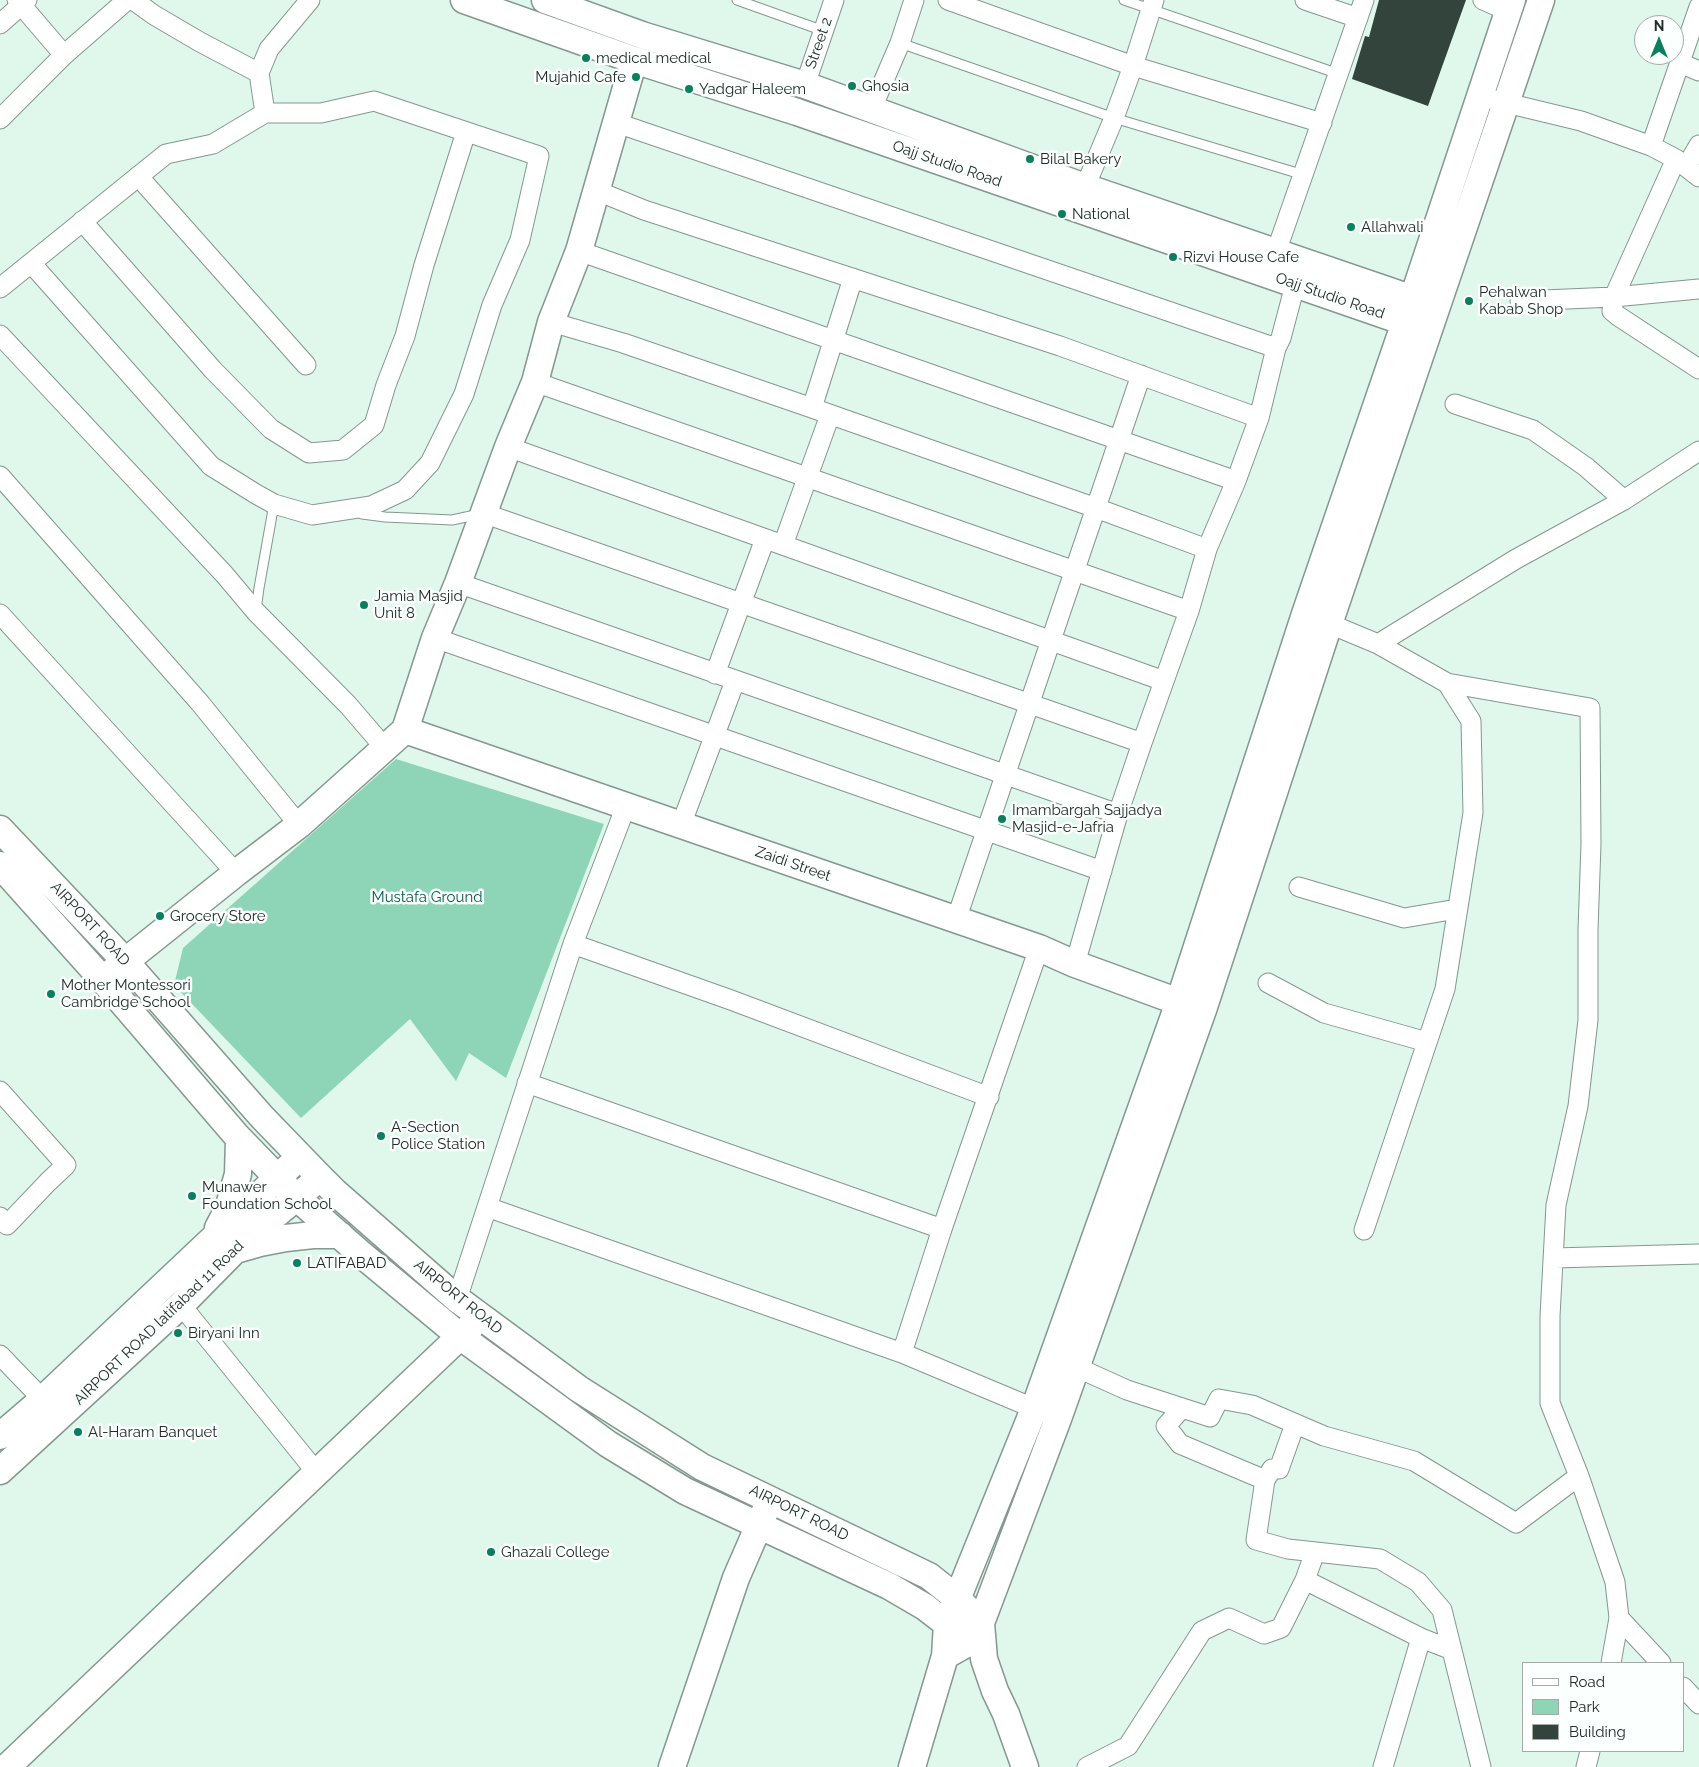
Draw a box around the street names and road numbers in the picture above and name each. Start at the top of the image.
street label: Street 2 [802,15,836,71]
street label: Oajj Studio Road [890,137,1004,191]
street label: Oajj Studio Road [1273,269,1387,323]
street label: Zaidi Street [753,843,833,885]
street label: AIRPORT ROAD [46,878,134,970]
street label: AIRPORT ROAD latifabad 11 Road [70,1237,248,1409]
street label: AIRPORT ROAD [410,1256,506,1338]
street label: AIRPORT ROAD [746,1481,852,1545]

